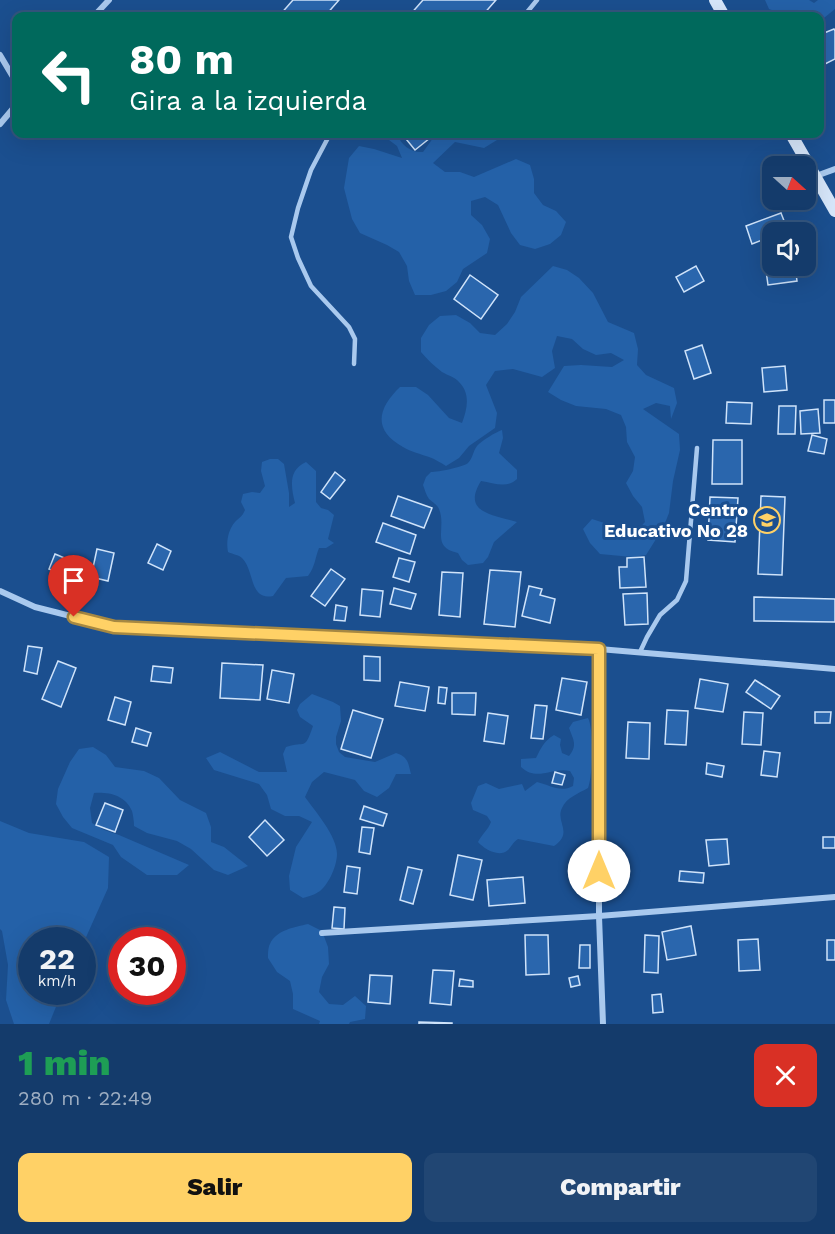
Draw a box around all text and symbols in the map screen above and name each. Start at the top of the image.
text: 80 m [129,35,234,84]
icon: left [30,36,108,114]
text: Gira a la izquierda [129,85,367,117]
north arrow [762,156,816,210]
map controls [762,156,816,276]
button: sound [762,222,816,276]
place label: Centro Educativo No 28 [604,499,748,541]
school or university icon: Centro Educativo No 28 [752,505,782,535]
pin [48,555,99,617]
icon: arrive [57,564,90,597]
position arrow [567,839,631,903]
speed limit sign: 30 [108,927,186,1005]
text: 22 [39,941,75,976]
text: km/h [38,972,76,990]
text: 1 min [18,1042,111,1084]
button: close [754,1044,817,1107]
text: 280 m · 22:49 [18,1086,152,1110]
button: Salir [18,1153,412,1222]
button: Compartir [424,1153,817,1222]

